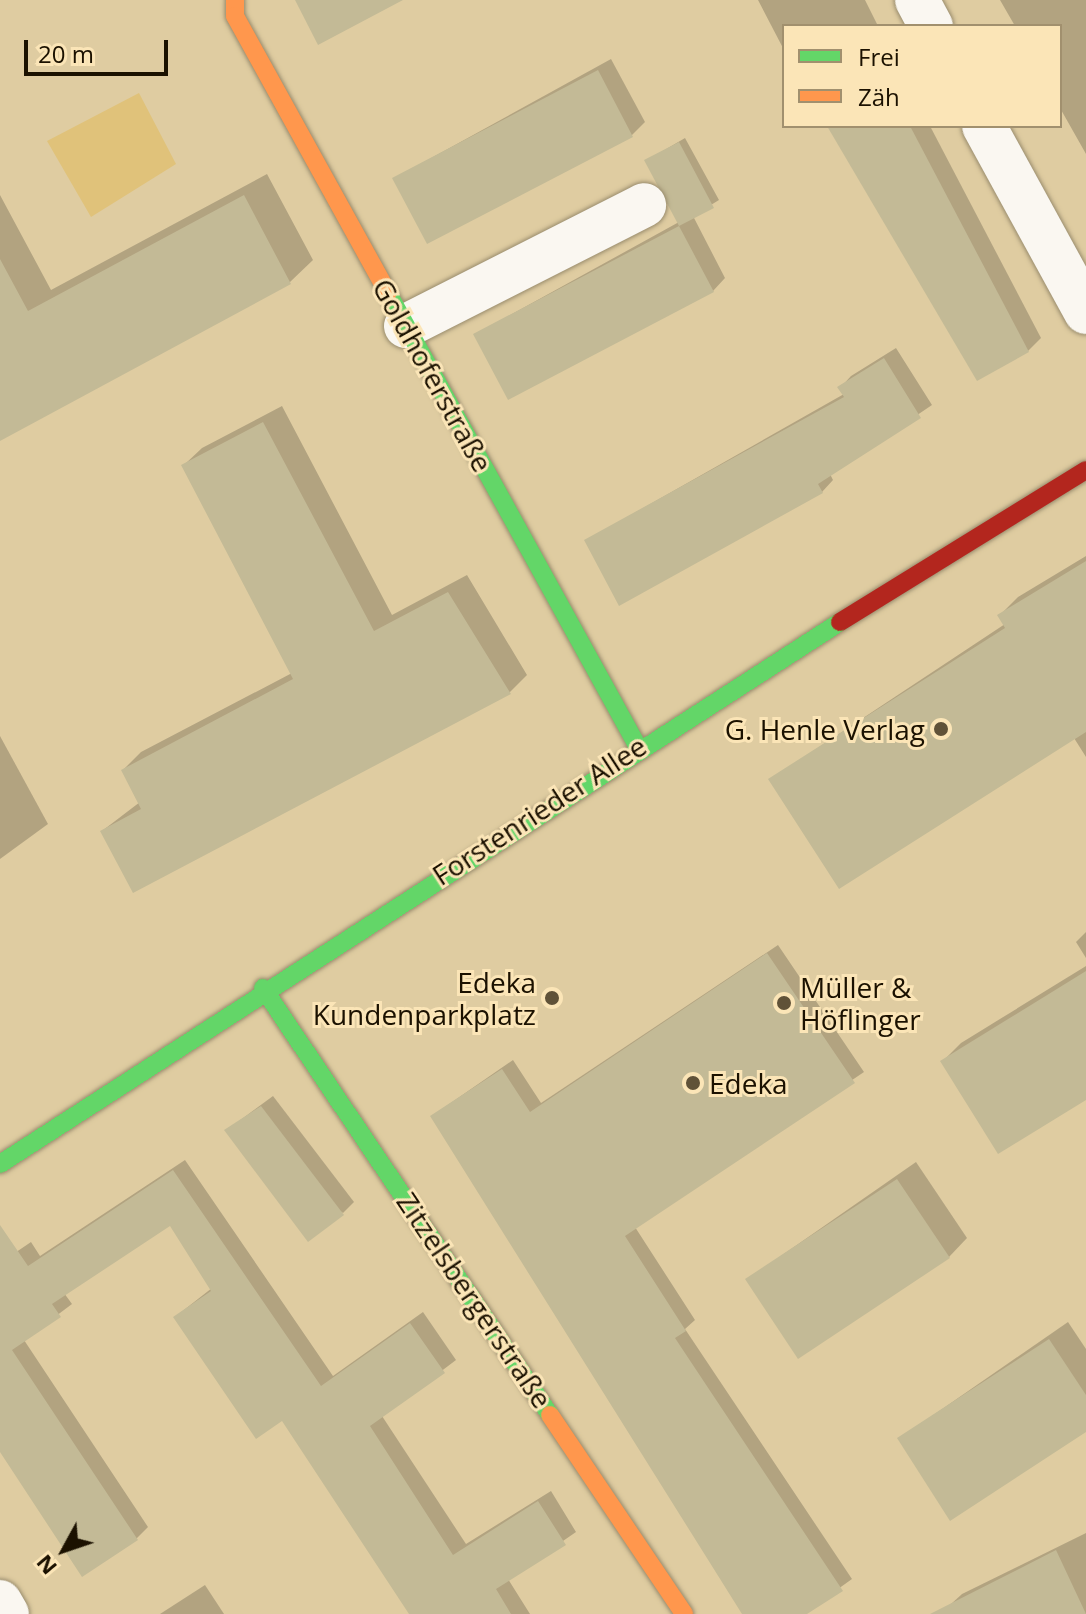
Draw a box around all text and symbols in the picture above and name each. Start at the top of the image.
scale bar [28,24,172,74]
legend [782,24,1062,128]
text: 20 m [38,37,94,70]
text: Frei [858,40,900,73]
text: Zäh [858,80,900,113]
street label: Goldhoferstraße [366,273,500,477]
place label: G. Henle Verlag [725,712,925,746]
marker: G. Henle Verlag [932,720,950,738]
street label: Forstenrieder Allee [426,728,652,892]
place label: Edeka Kundenparkplatz [313,965,536,1031]
place label: Müller & Höflinger [800,970,921,1036]
marker: Edeka Kundenparkplatz [543,989,561,1007]
marker: Müller & Höflinger [775,994,793,1012]
place label: Edeka [709,1066,788,1100]
marker: Edeka [684,1074,702,1092]
street label: Zitzelsbergerstraße [390,1186,560,1414]
north arrow [24,1510,104,1590]
text: N [28,1549,63,1582]

